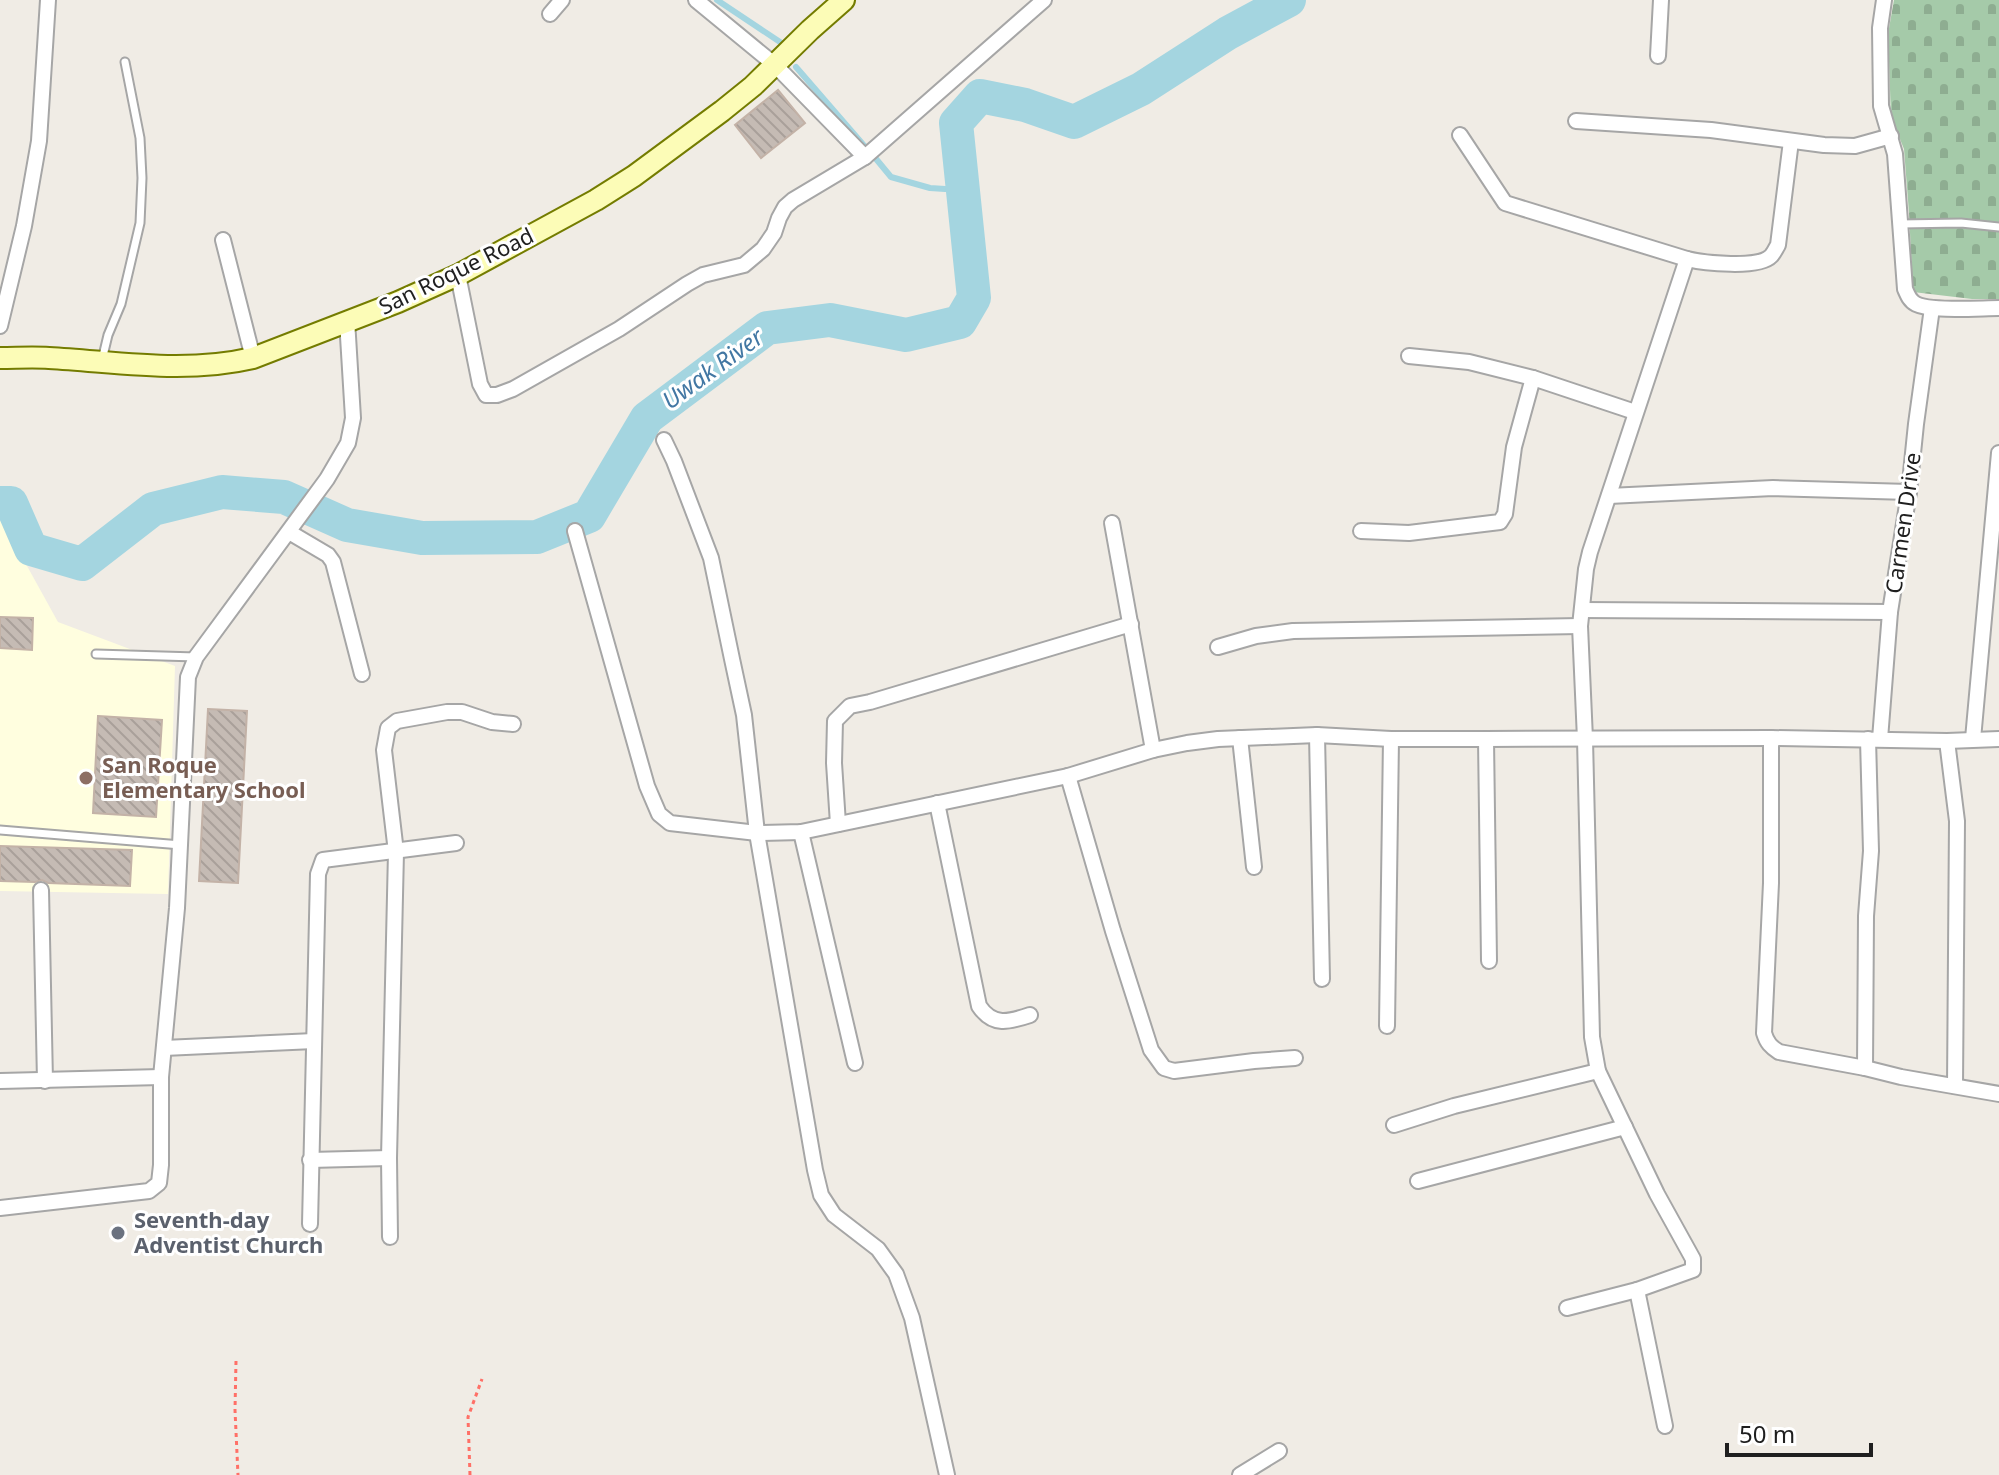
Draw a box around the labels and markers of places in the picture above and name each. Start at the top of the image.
place label: San Roque Elementary School [102,749,306,804]
marker: San Roque Elementary School [77,769,95,787]
place label: Seventh-day Adventist Church [134,1204,323,1259]
marker: Seventh-day Adventist Church [109,1224,127,1242]

